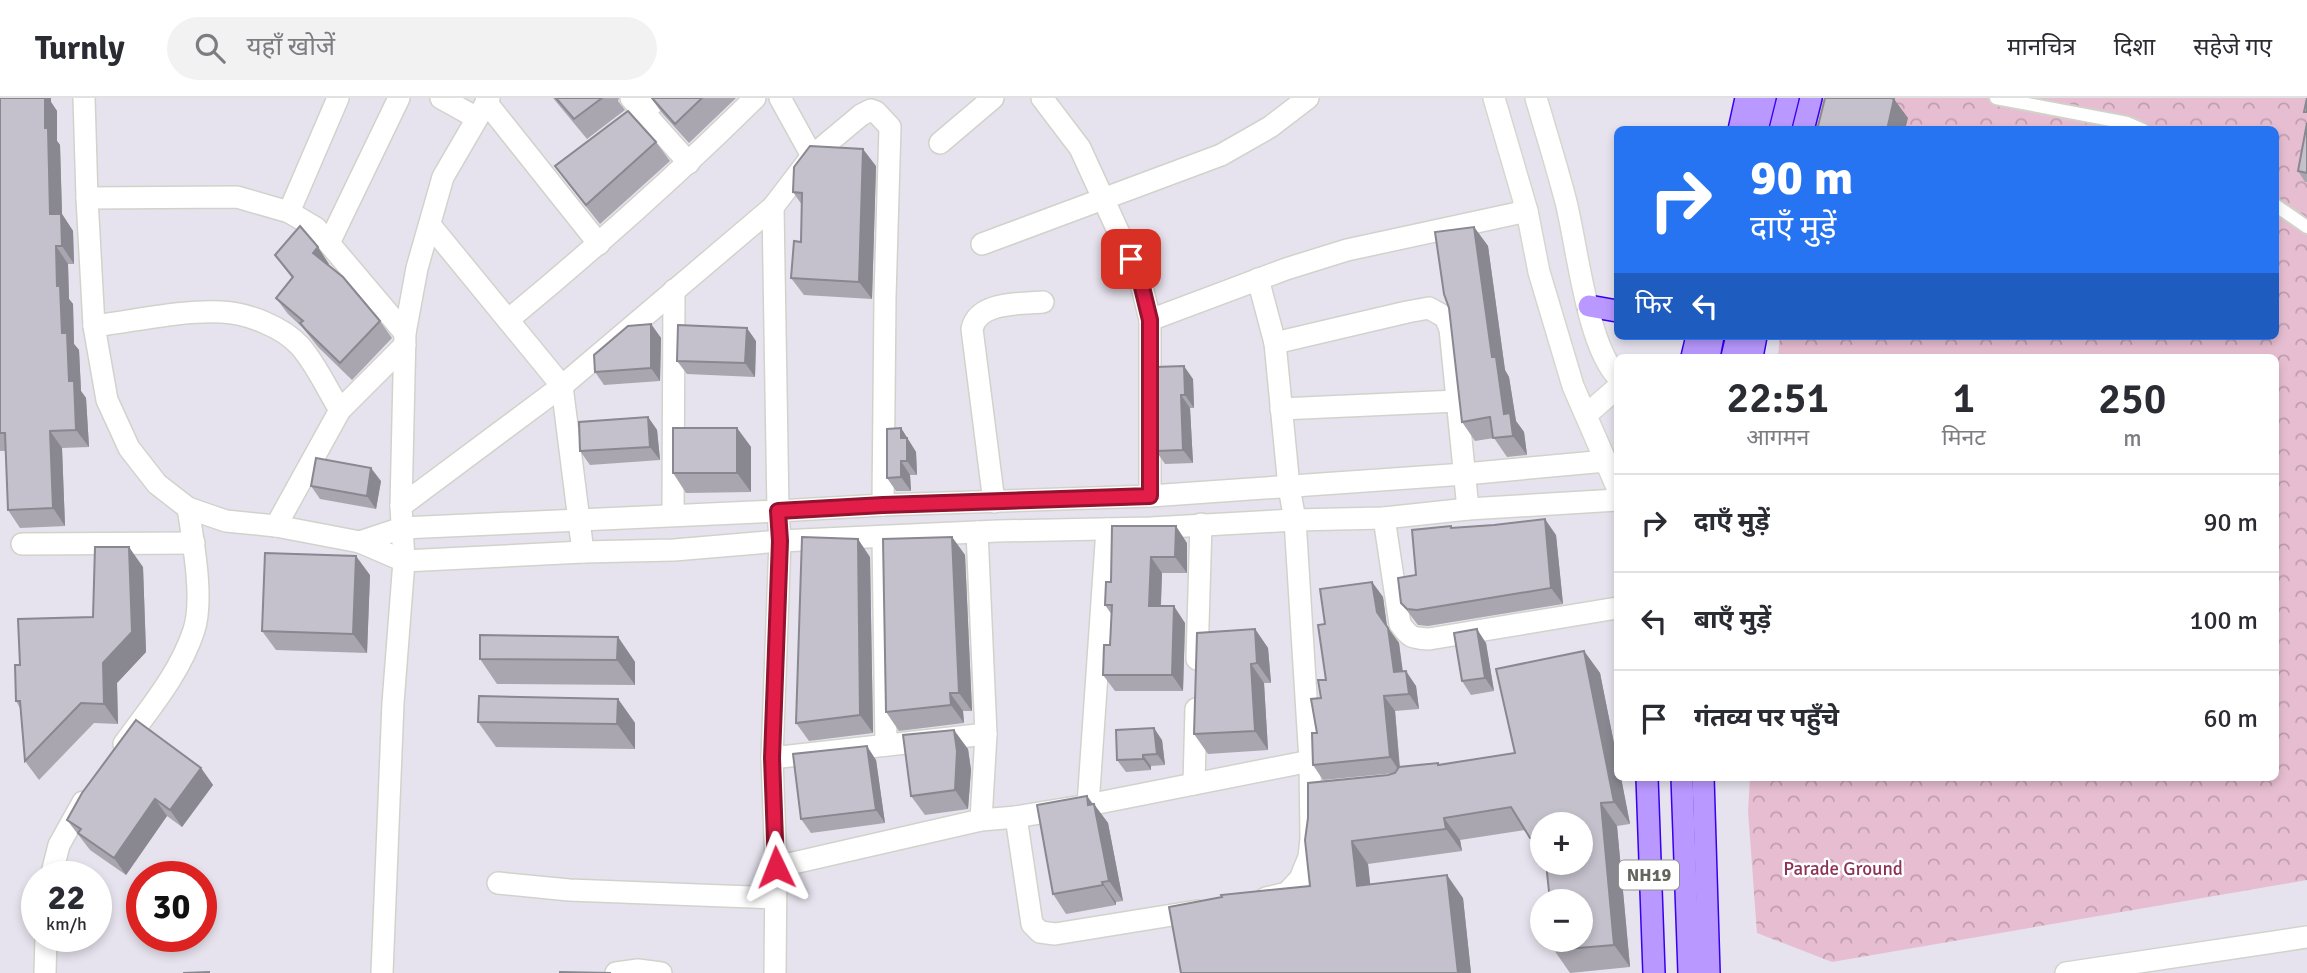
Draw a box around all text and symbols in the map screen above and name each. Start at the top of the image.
search box [167,17,657,80]
text: Turnly [35,28,125,69]
icon: search [191,29,229,67]
text: यहाँ खोजें [247,31,335,63]
text: मानचित्र [2007,32,2076,62]
text: दिशा [2114,32,2155,62]
text: सहेजे गए [2193,32,2272,62]
text: 90 m [1750,148,1853,208]
icon: right [1635,154,1726,245]
text: दाएँ मुड़ें [1750,208,1836,247]
pin [1101,229,1161,289]
icon: arrive [1112,240,1150,278]
icon: left [1686,287,1724,325]
text: फिर [1635,289,1672,321]
text: 22:51 [1727,373,1829,424]
text: 1 [1952,373,1975,424]
text: 250 [2098,374,2166,425]
text: आगमन [1746,423,1809,452]
text: मिनट [1942,423,1986,452]
text: m [2123,424,2142,453]
icon: right [1635,504,1673,542]
text: दाएँ मुड़ें [1694,506,1770,538]
text: 90 m [2203,507,2258,539]
icon: left [1635,602,1673,640]
text: बाएँ मुड़ें [1694,604,1771,636]
text: 100 m [2189,605,2258,637]
icon: arrive [1635,700,1673,738]
text: गंतव्य पर पहुँचे [1694,702,1839,734]
text: 60 m [2203,703,2258,735]
map controls [1530,812,1593,952]
button: + [1530,812,1593,875]
position arrow [739,830,813,904]
park label: Parade Ground [1783,857,1903,881]
road number: NH19 [1619,860,1679,890]
speed limit sign: 30 [126,861,217,952]
text: 22 [48,876,85,919]
button: − [1530,889,1593,952]
text: km/h [46,913,87,935]

